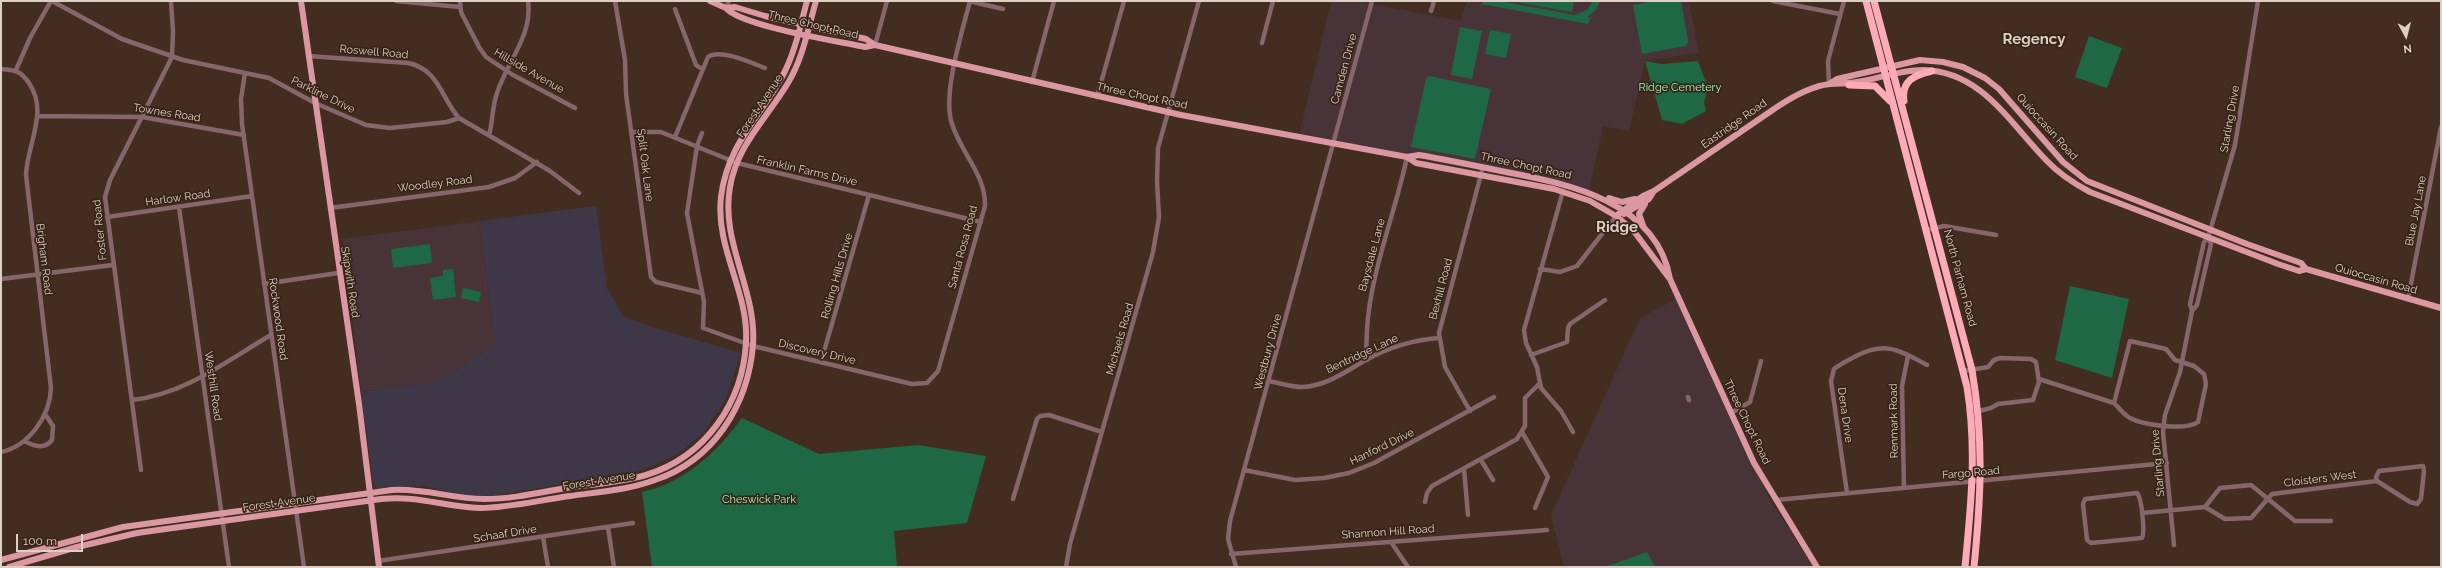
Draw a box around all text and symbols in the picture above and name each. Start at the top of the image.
street label: Three Chopt Road [766,8,860,42]
north arrow [2386,16,2426,56]
district label: Regency [2003,30,2065,48]
street label: Camden Drive [1328,32,1360,106]
text: N [2403,41,2412,55]
street label: Roswell Road [339,42,409,62]
street label: Hillside Avenue [492,46,566,96]
street label: Forest Avenue [734,72,786,140]
street label: Parkline Drive [289,74,357,116]
street label: Three Chopt Road [1095,80,1189,112]
park label: Ridge Cemetery [1639,81,1721,95]
street label: Starling Drive [2218,84,2242,154]
street label: Quioccasin Road [2014,91,2080,163]
street label: Eastridge Road [1699,96,1769,152]
street label: Townes Road [132,101,202,125]
street label: Split Oak Lane [634,128,656,202]
street label: Three Chopt Road [1479,150,1573,182]
street label: Franklin Farms Drive [755,153,859,189]
street label: Woodley Road [397,173,473,195]
street label: Blue Jay Lane [2403,175,2429,247]
street label: Harlow Road [145,187,211,209]
street label: Foster Road [90,199,110,261]
street label: Santa Rosa Road [946,204,980,290]
street label: Baysdale Lane [1356,217,1388,293]
district label: Ridge [1596,218,1638,236]
street label: Brigham Road [33,222,55,296]
street label: North Parham Road [1941,228,1979,328]
street label: Rolling Hills Drive [818,231,856,321]
street label: Skipwith Road [338,245,362,319]
street label: Bexhill Road [1426,257,1456,321]
street label: Quioccasin Road [2333,261,2419,297]
street label: Rockwood Road [266,277,290,361]
street label: Michaels Road [1103,301,1137,377]
street label: Westbury Drive [1251,312,1285,392]
street label: Bentridge Lane [1324,331,1400,377]
street label: Discovery Drive [777,337,857,367]
street label: Westhill Road [202,350,224,422]
street label: Three Chopt Road [1721,377,1773,467]
street label: Renmark Road [1887,383,1901,459]
street label: Dena Drive [1835,386,1855,444]
street label: Hanford Drive [1348,426,1416,468]
street label: Starling Drive [2148,429,2168,497]
street label: Fargo Road [1942,464,2000,482]
street label: Cloisters West [2283,468,2357,490]
street label: Forest Avenue [562,469,636,493]
street label: Forest Avenue [242,491,316,515]
park label: Cheswick Park [722,493,796,507]
street label: Schaaf Drive [472,522,538,546]
street label: Shannon Hill Road [1341,522,1435,542]
scale bar [18,526,85,552]
text: 100 m [23,534,57,548]

